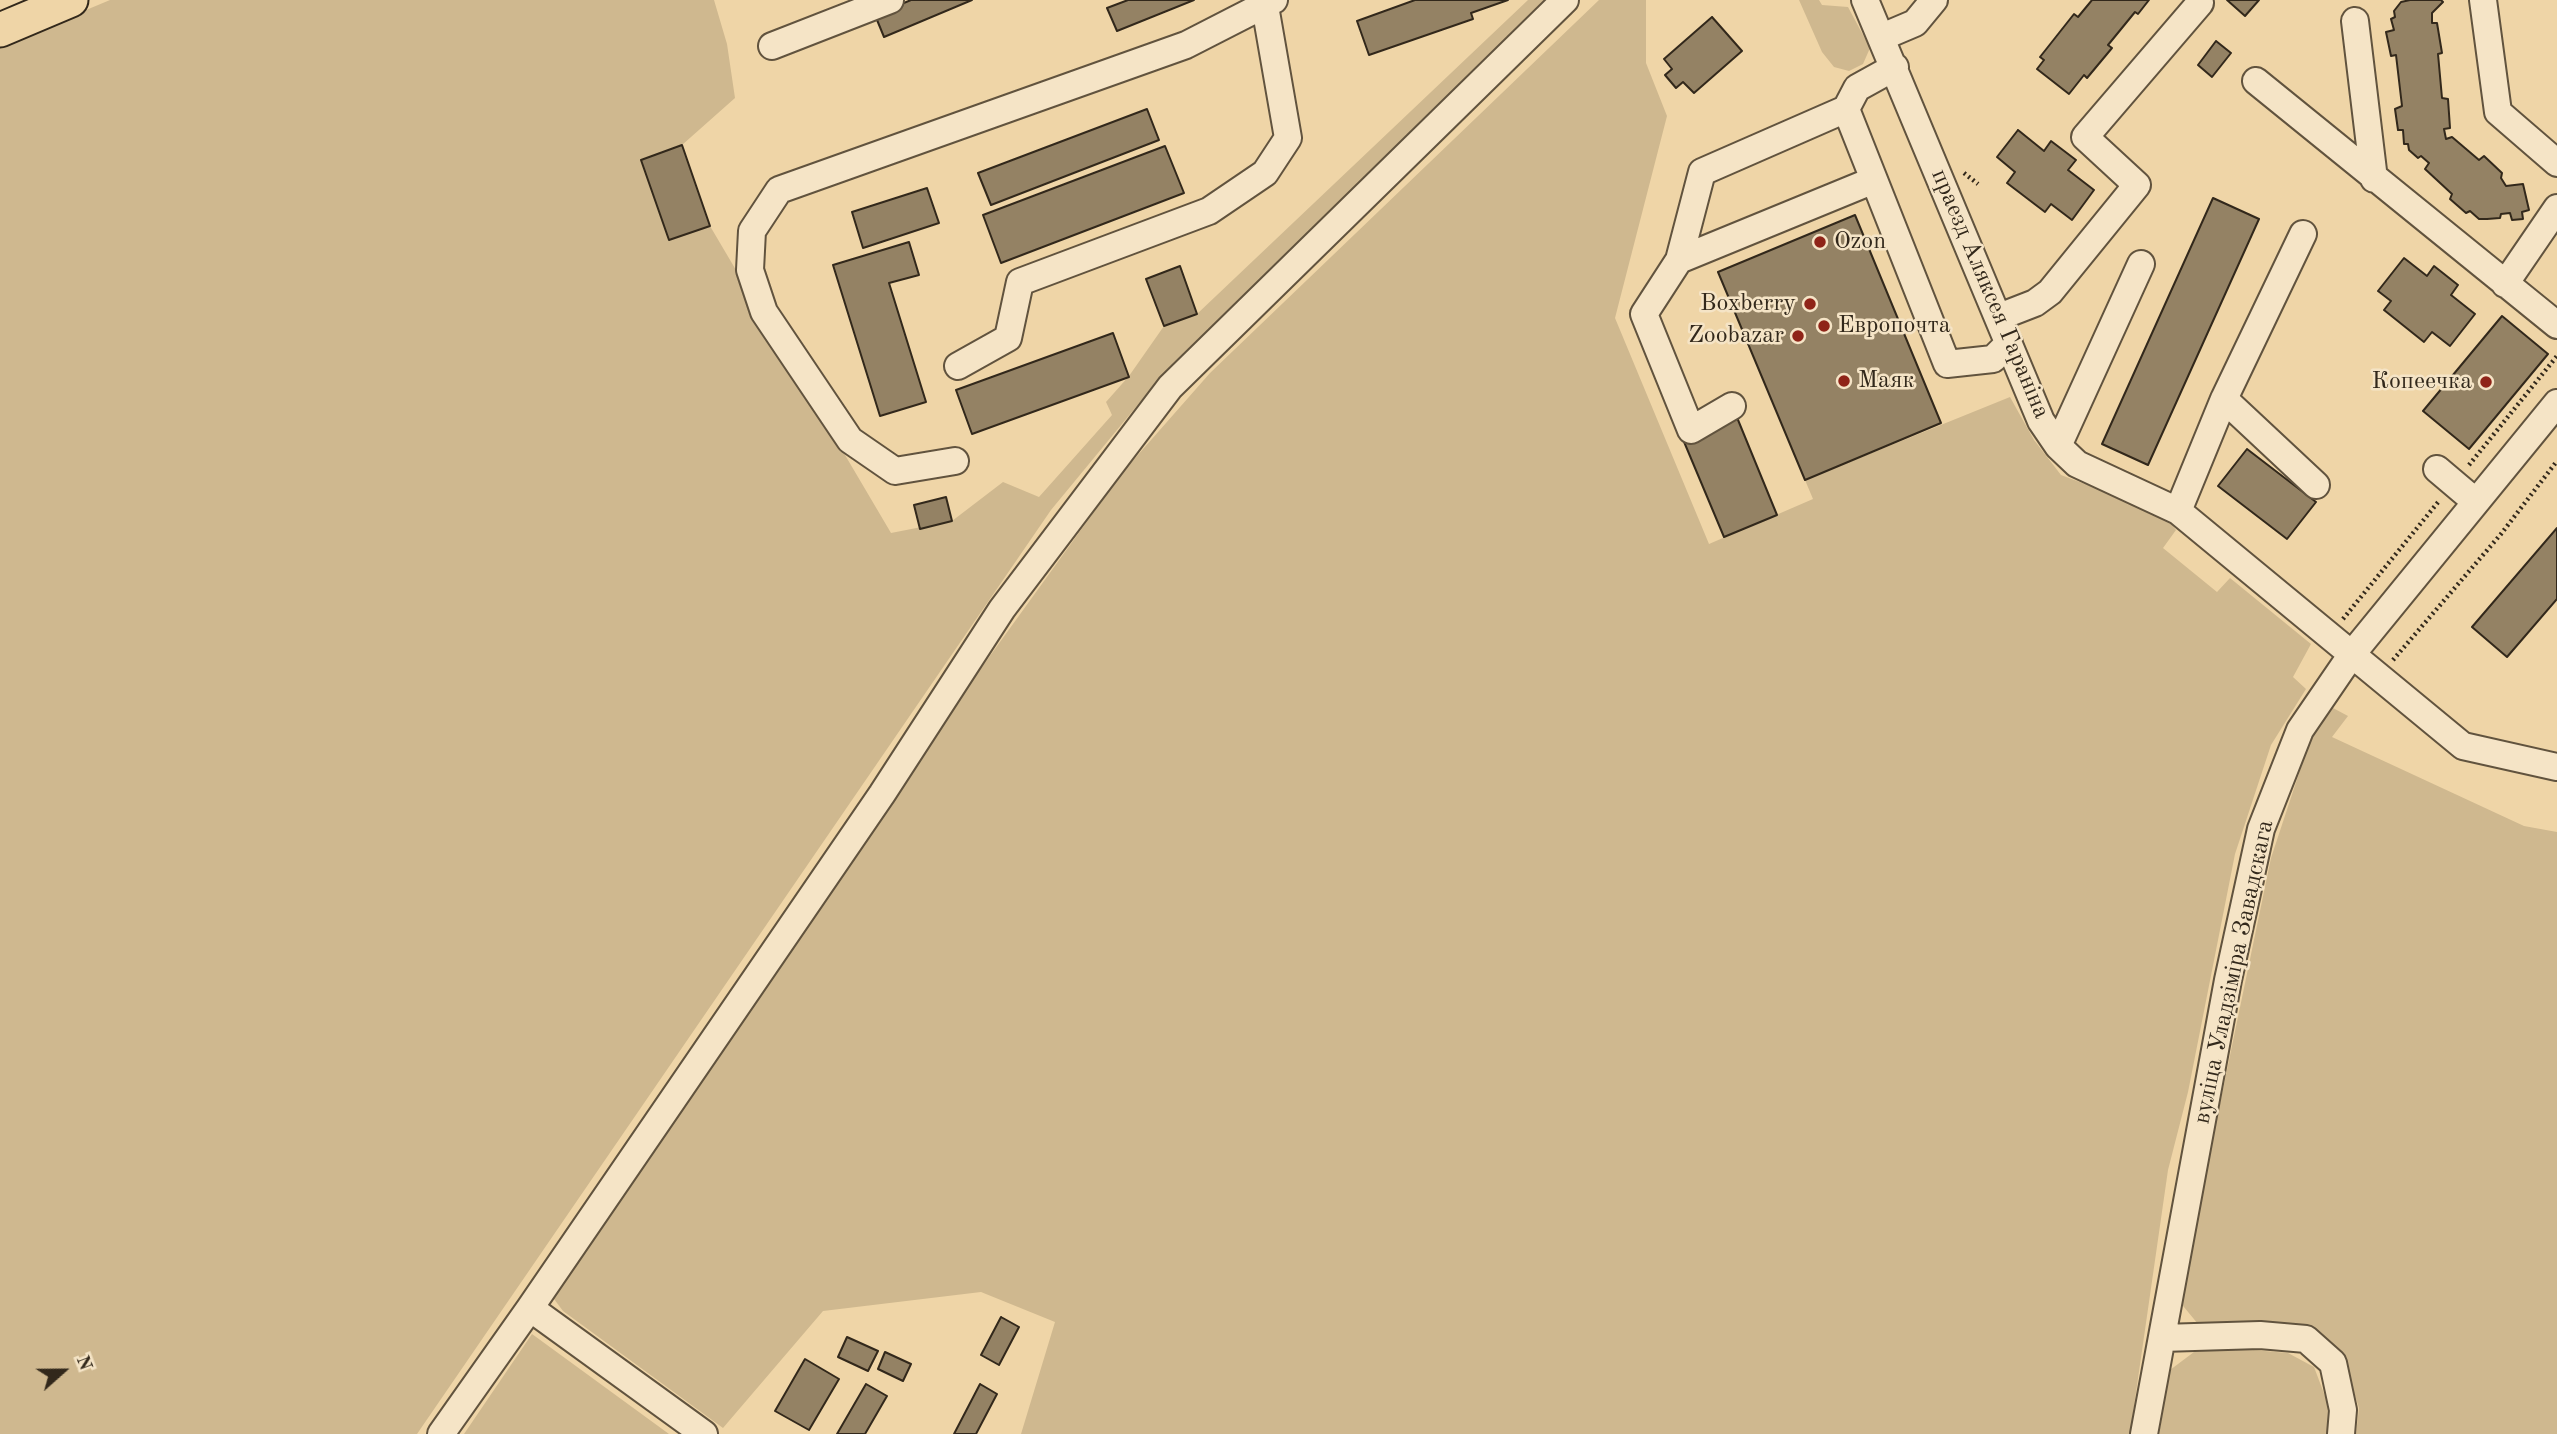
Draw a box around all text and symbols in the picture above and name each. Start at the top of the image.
street label: праезд Аляксея Гараніна [1924,165,2056,423]
place label: Ozon [1834,228,1886,256]
marker: Ozon [1812,234,1828,250]
place label: Boxberry [1700,290,1796,318]
marker: Boxberry [1802,296,1818,312]
place label: Европочта [1838,312,1951,340]
marker: Европочта [1816,318,1832,334]
place label: Zoobazar [1688,322,1784,350]
marker: Zoobazar [1790,328,1806,344]
place label: Маяк [1858,367,1914,395]
place label: Копеечка [2371,368,2472,396]
marker: Маяк [1836,373,1852,389]
marker: Копеечка [2478,374,2494,390]
street label: вуліца Уладзіміра Завадскага [2188,817,2280,1127]
north arrow [28,1336,98,1406]
text: N [72,1353,95,1373]

